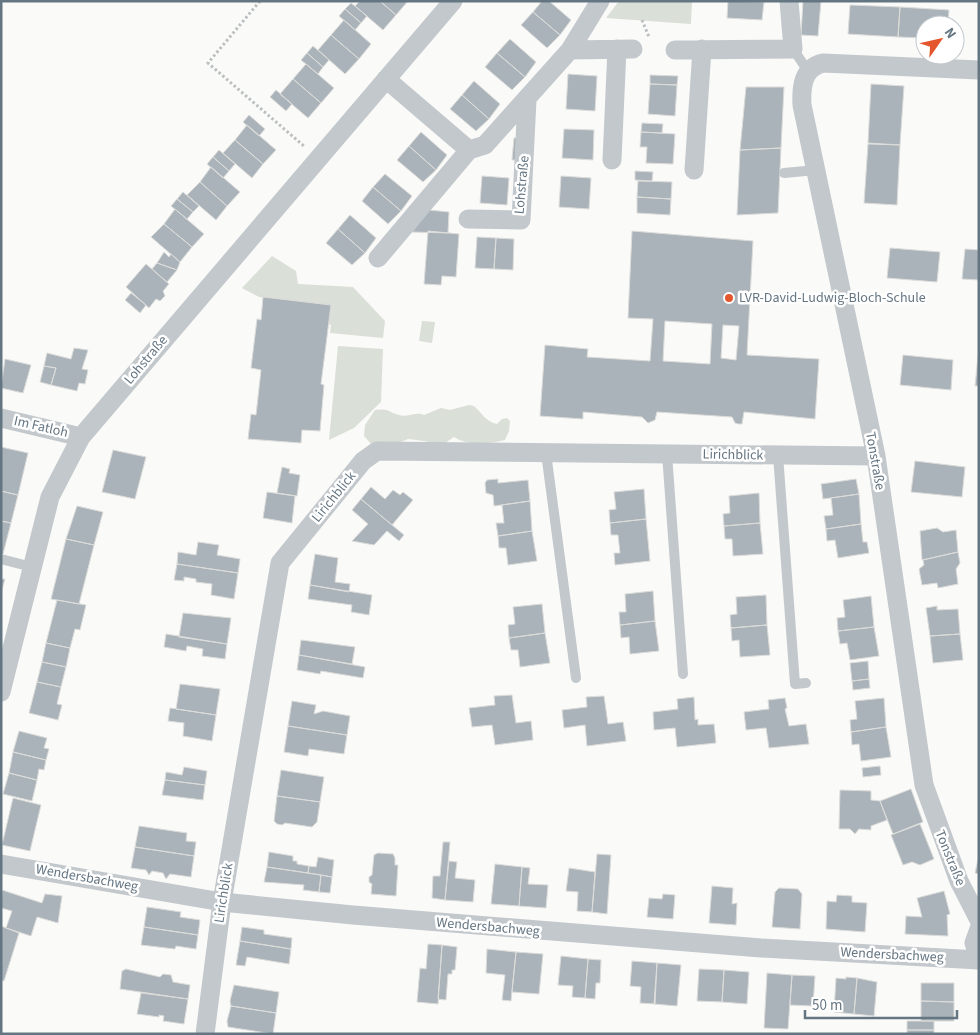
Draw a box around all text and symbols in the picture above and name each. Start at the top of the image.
north arrow [915,15,965,65]
text: N [939,24,961,43]
street label: Lohstraße [509,155,535,215]
place label: LVR-David-Ludwig-Bloch-Schule [739,288,926,308]
marker: LVR-David-Ludwig-Bloch-Schule [723,292,735,304]
street label: Lohstraße [119,331,173,389]
street label: Im Fatloh [12,411,70,443]
street label: Tonstraße [860,430,890,492]
street label: Lirichblick [703,444,764,466]
street label: Lirichblick [307,467,361,527]
street label: Tonstraße [930,827,970,889]
street label: Wendersbachweg [34,859,140,897]
street label: Lirichblick [209,861,239,925]
street label: Wendersbachweg [436,913,540,941]
street label: Wendersbachweg [840,942,944,968]
scale bar [805,988,958,1020]
text: 50 m [812,995,842,1016]

